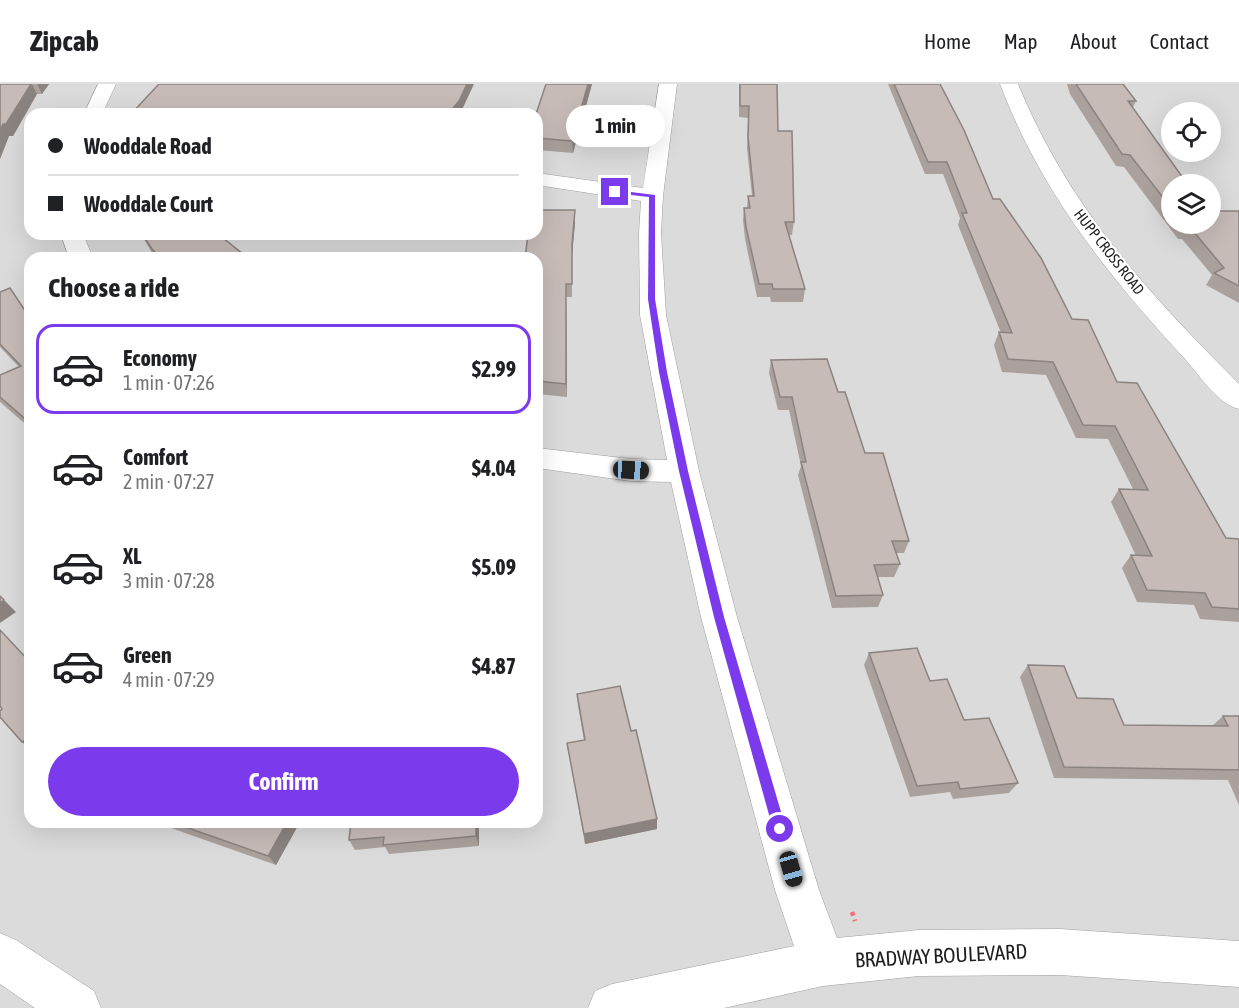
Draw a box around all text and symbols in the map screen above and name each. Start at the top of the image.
text: Zipcab [30,25,99,57]
text: Home [924,29,971,53]
text: Map [1004,29,1038,53]
text: About [1071,29,1117,53]
text: Contact [1150,29,1209,53]
map controls [1161,102,1221,234]
button: locate [1161,102,1221,162]
callout: 1 min [566,105,664,147]
text: 1 min [595,114,636,137]
text: Wooddale Road [84,133,212,159]
button: layers [1161,174,1221,234]
route end [601,178,628,205]
text: Wooddale Court [84,191,213,217]
street label: HUPP CROSS ROAD [1071,206,1148,298]
text: Choose a ride [48,272,180,303]
icon: car [51,342,105,396]
text: Economy [123,345,197,371]
text: $2.99 [472,356,516,382]
text: 1 min · 07:26 [123,371,215,394]
icon: car [51,441,105,495]
text: Comfort [123,444,188,470]
text: $4.04 [472,455,516,481]
car [613,460,649,480]
text: 2 min · 07:27 [123,470,215,493]
icon: car [51,540,105,594]
text: XL [123,543,141,569]
text: $5.09 [472,554,516,580]
text: 3 min · 07:28 [123,569,215,592]
icon: car [51,639,105,693]
text: Green [123,642,172,668]
text: $4.87 [472,653,516,679]
text: 4 min · 07:29 [123,668,215,691]
button: Confirm [48,747,519,816]
route start [766,815,793,842]
car [777,849,805,889]
street label: BRADWAY BOULEVARD [854,938,1028,972]

